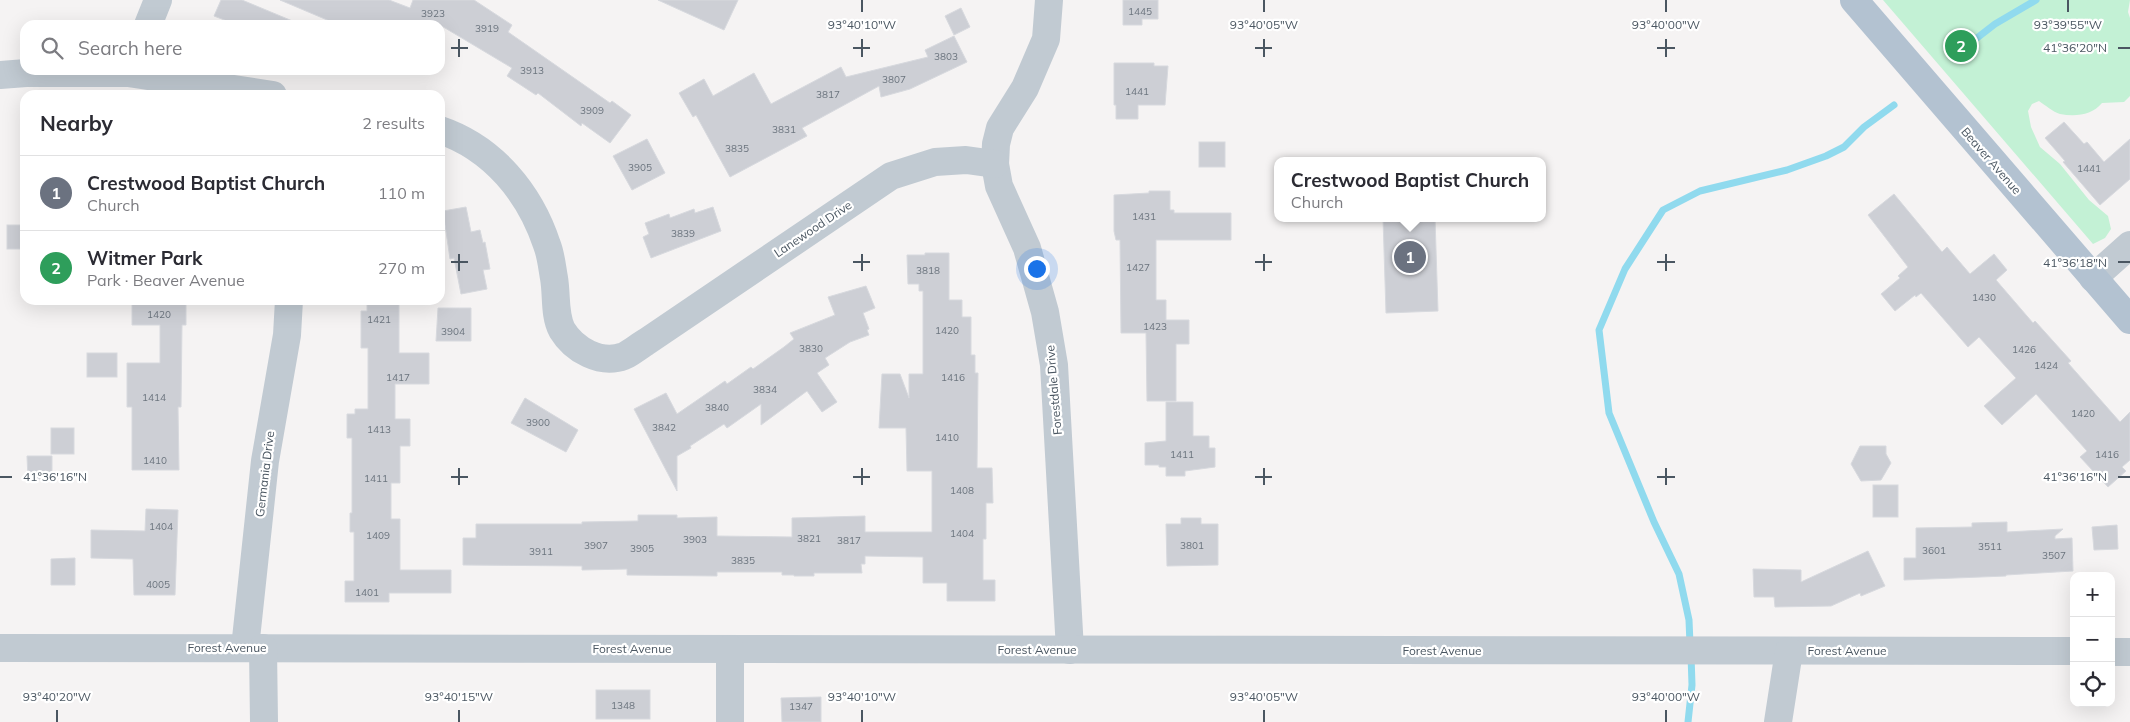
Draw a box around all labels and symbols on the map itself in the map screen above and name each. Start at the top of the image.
house number: 1445 [1128,5,1152,18]
house number: 3923 [421,7,445,20]
text: 93°40'10"W [828,17,896,32]
text: 93°40'05"W [1230,17,1298,32]
text: 93°40'00"W [1632,17,1700,32]
text: 93°39'55"W [2034,17,2102,32]
house number: 3919 [475,22,499,35]
pin: 2 [1945,27,1977,65]
text: 41°36'20"N [2043,40,2107,55]
house number: 3803 [934,50,958,63]
house number: 3913 [520,64,544,77]
house number: 3807 [882,73,906,86]
house number: 1441 [1125,85,1149,98]
house number: 3817 [816,88,840,101]
house number: 3909 [580,104,604,117]
house number: 3831 [772,123,796,136]
street label: Beaver Avenue [1958,124,2025,197]
house number: 3835 [725,142,749,155]
house number: 3905 [628,161,652,174]
house number: 1441 [2077,162,2101,175]
street label: Lanewood Drive [771,197,854,260]
house number: 1431 [1132,210,1156,223]
house number: 3839 [671,227,695,240]
pin: 1 [1394,238,1426,276]
text: 41°36'18"N [2043,255,2107,270]
your location [1024,256,1050,282]
house number: 1427 [1126,261,1150,274]
house number: 3818 [916,264,940,277]
house number: 1430 [1972,291,1996,304]
house number: 1420 [147,308,171,321]
house number: 1421 [367,313,391,326]
house number: 1423 [1143,320,1167,333]
house number: 1420 [935,324,959,337]
house number: 3904 [441,325,465,338]
house number: 3830 [799,342,823,355]
house number: 1426 [2012,343,2036,356]
street label: Forestdale Drive [1042,344,1065,436]
house number: 1424 [2034,359,2058,372]
house number: 1417 [386,371,410,384]
house number: 1416 [941,371,965,384]
house number: 3834 [753,383,777,396]
house number: 1414 [142,391,166,404]
house number: 3840 [705,401,729,414]
house number: 1420 [2071,407,2095,420]
house number: 3900 [526,416,550,429]
house number: 3842 [652,421,676,434]
house number: 1413 [367,423,391,436]
street label: Germania Drive [252,430,277,518]
house number: 1410 [935,431,959,444]
house number: 1411 [1170,448,1194,461]
house number: 1416 [2095,448,2119,461]
house number: 1410 [143,454,167,467]
text: 41°36'16"N [23,469,87,484]
text: 41°36'16"N [2043,469,2107,484]
house number: 1411 [364,472,388,485]
house number: 1408 [950,484,974,497]
house number: 1404 [149,520,173,533]
house number: 1404 [950,527,974,540]
house number: 1409 [366,529,390,542]
house number: 3821 [797,532,821,545]
house number: 3903 [683,533,707,546]
house number: 3817 [837,534,861,547]
house number: 3907 [584,539,608,552]
house number: 3801 [1180,539,1204,552]
house number: 3511 [1978,540,2002,553]
house number: 3905 [630,542,654,555]
house number: 3601 [1922,544,1946,557]
house number: 3911 [529,545,553,558]
house number: 3507 [2042,549,2066,562]
house number: 3835 [731,554,755,567]
house number: 4005 [146,578,170,591]
house number: 1401 [355,586,379,599]
street label: Forest Avenue [187,640,267,655]
street label: Forest Avenue [592,641,672,656]
street label: Forest Avenue [997,642,1077,657]
street label: Forest Avenue [1402,643,1482,658]
street label: Forest Avenue [1807,643,1887,658]
text: 93°40'20"W [23,689,91,704]
text: 93°40'15"W [425,689,493,704]
text: 93°40'10"W [828,689,896,704]
text: 93°40'05"W [1230,689,1298,704]
text: 93°40'00"W [1632,689,1700,704]
house number: 1348 [611,699,635,712]
house number: 1347 [789,700,813,713]

